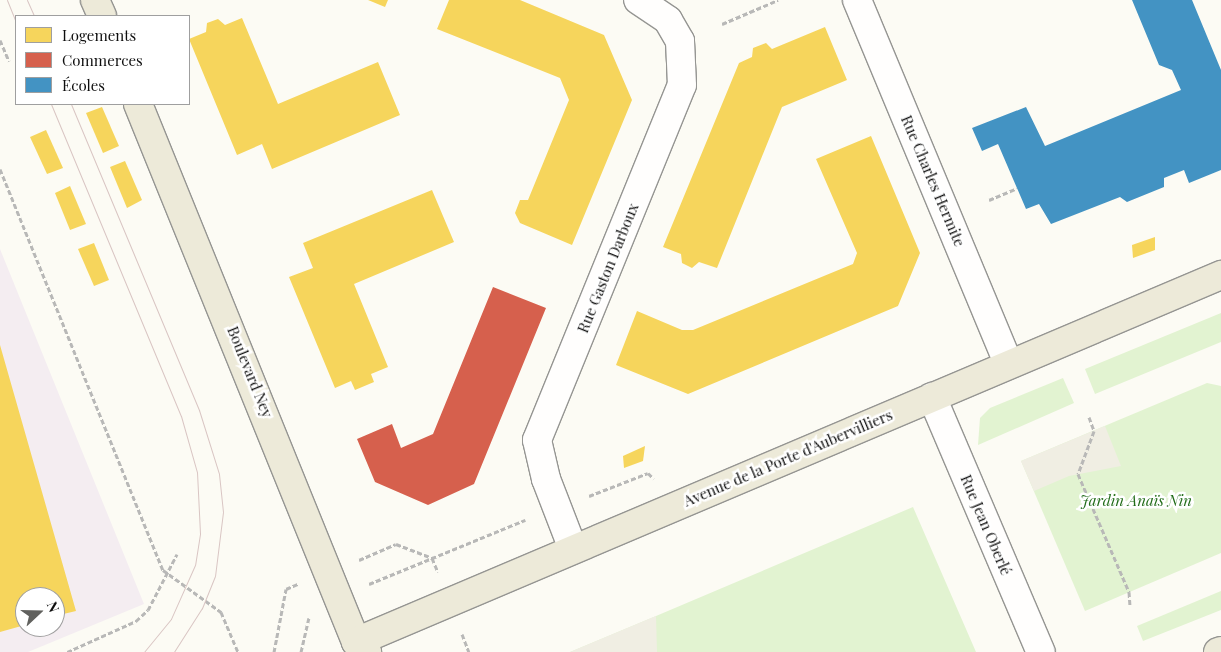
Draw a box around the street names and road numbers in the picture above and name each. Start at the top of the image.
street label: Rue Charles Hermite [897,113,969,249]
street label: Rue Gaston Darboux [574,200,642,336]
street label: Boulevard Ney [224,324,276,420]
street label: Avenue de la Porte d'Aubervilliers [681,406,895,510]
street label: Rue Jean Oberlé [957,472,1015,578]

